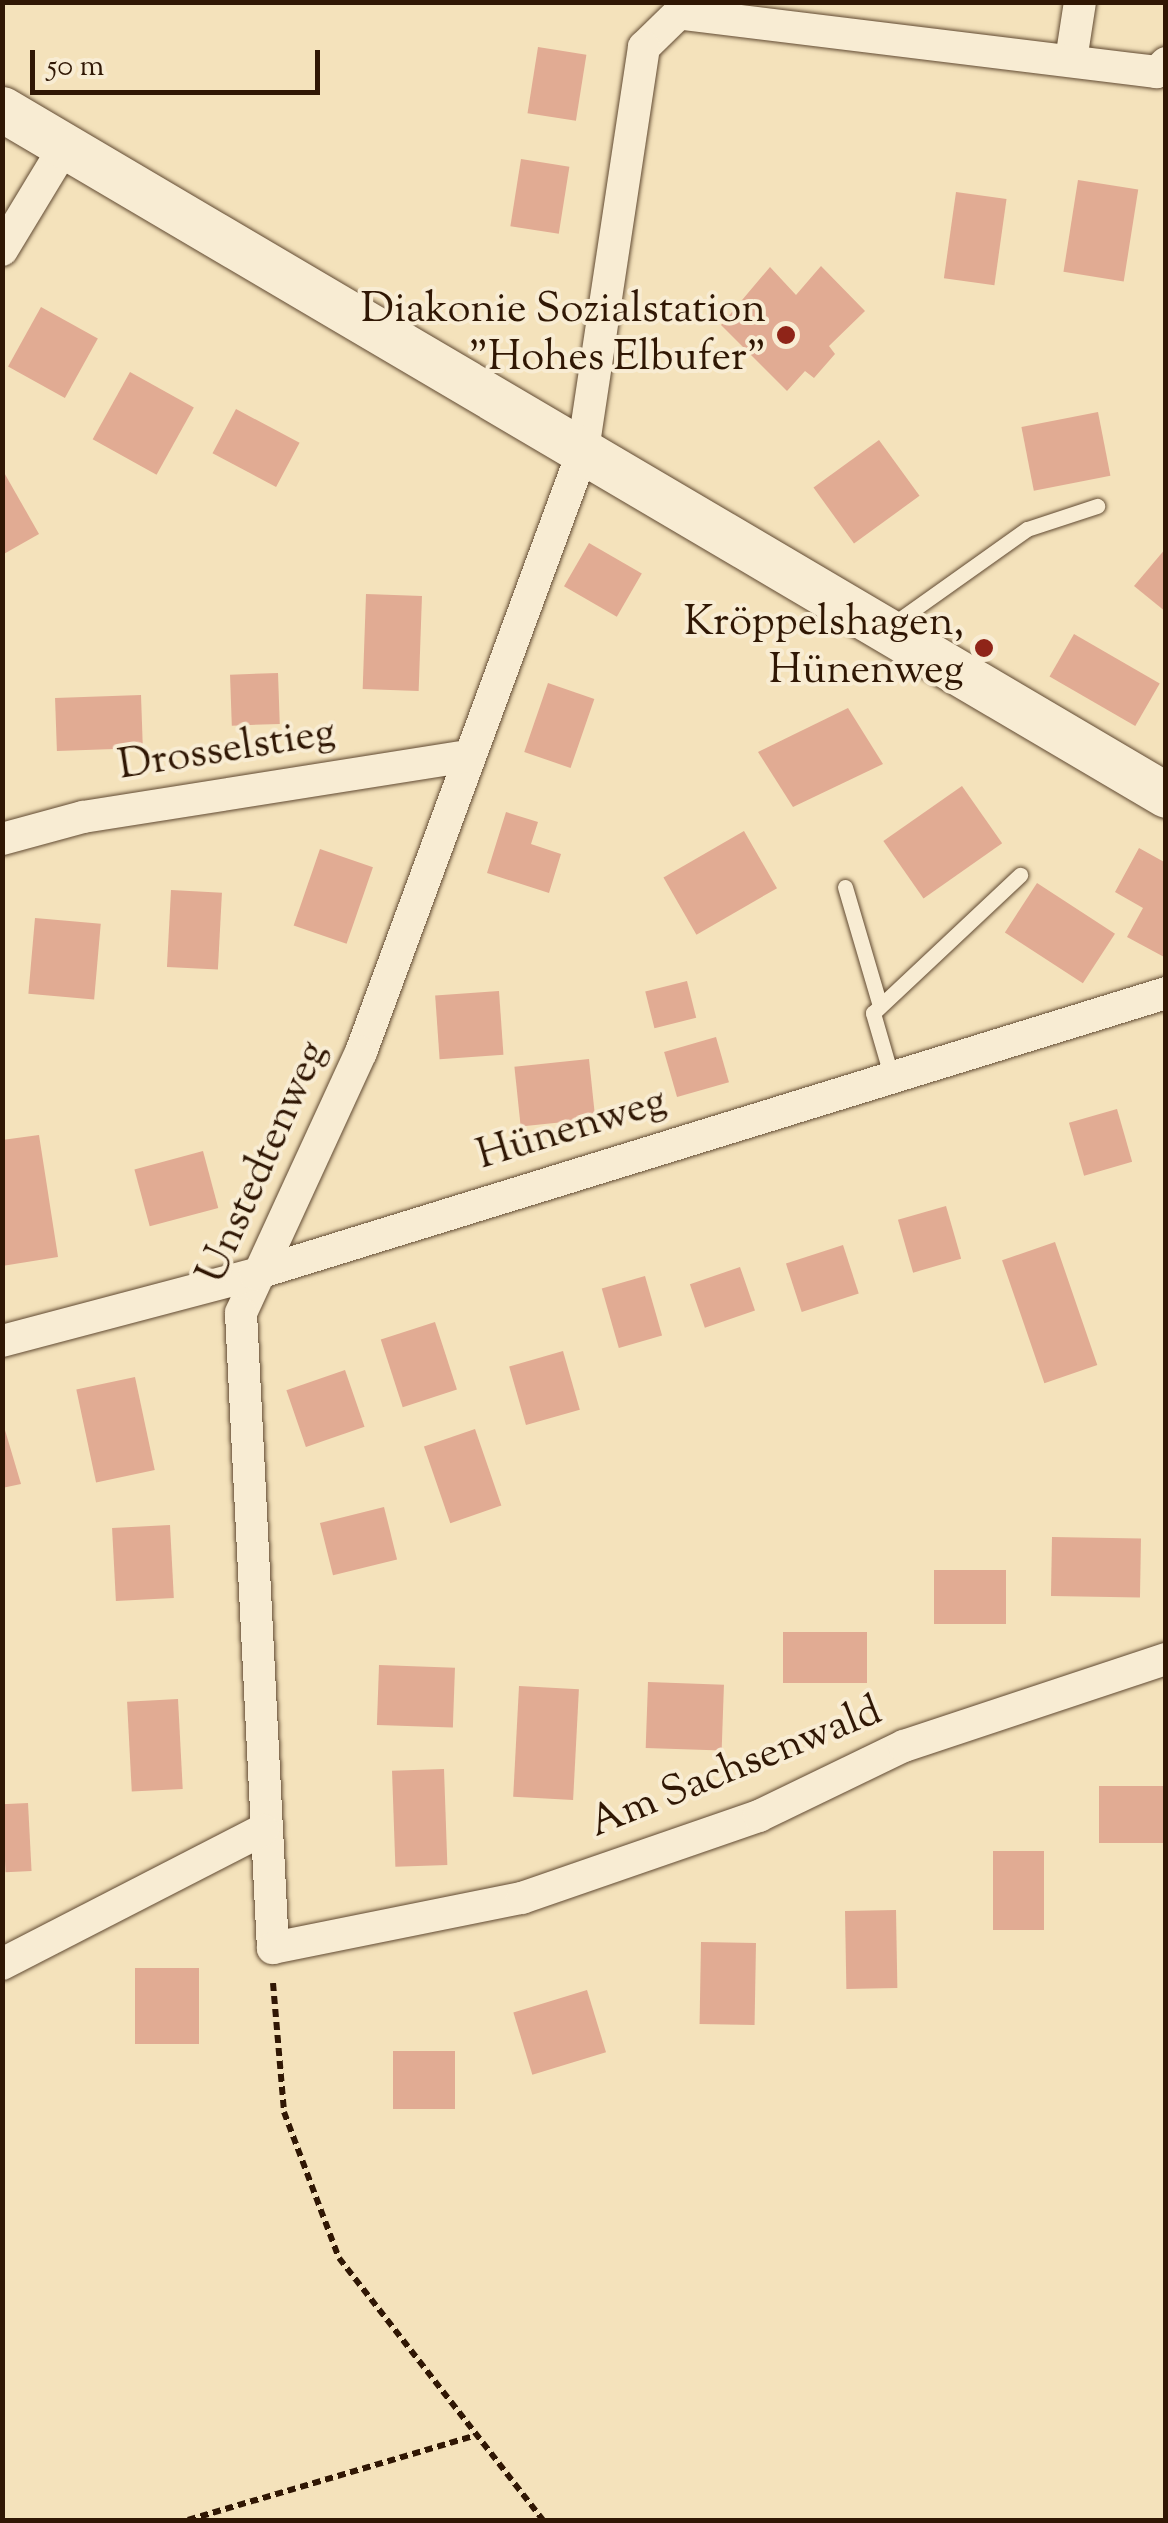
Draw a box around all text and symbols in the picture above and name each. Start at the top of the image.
scale bar [35,30,325,92]
text: 50 m [47,46,104,89]
place label: Diakonie Sozialstation "Hohes Elbufer" [361,286,766,384]
marker: Diakonie Sozialstation "Hohes Elbufer" [775,324,797,346]
place label: Kröppelshagen, Hünenweg [684,599,964,698]
marker: Kröppelshagen, Hünenweg [973,637,995,659]
street label: Drosselstieg [115,709,339,793]
street label: Unstedtenweg [188,1034,340,1292]
street label: Hünenweg [471,1077,673,1183]
street label: Am Sachsenwald [583,1687,889,1851]

